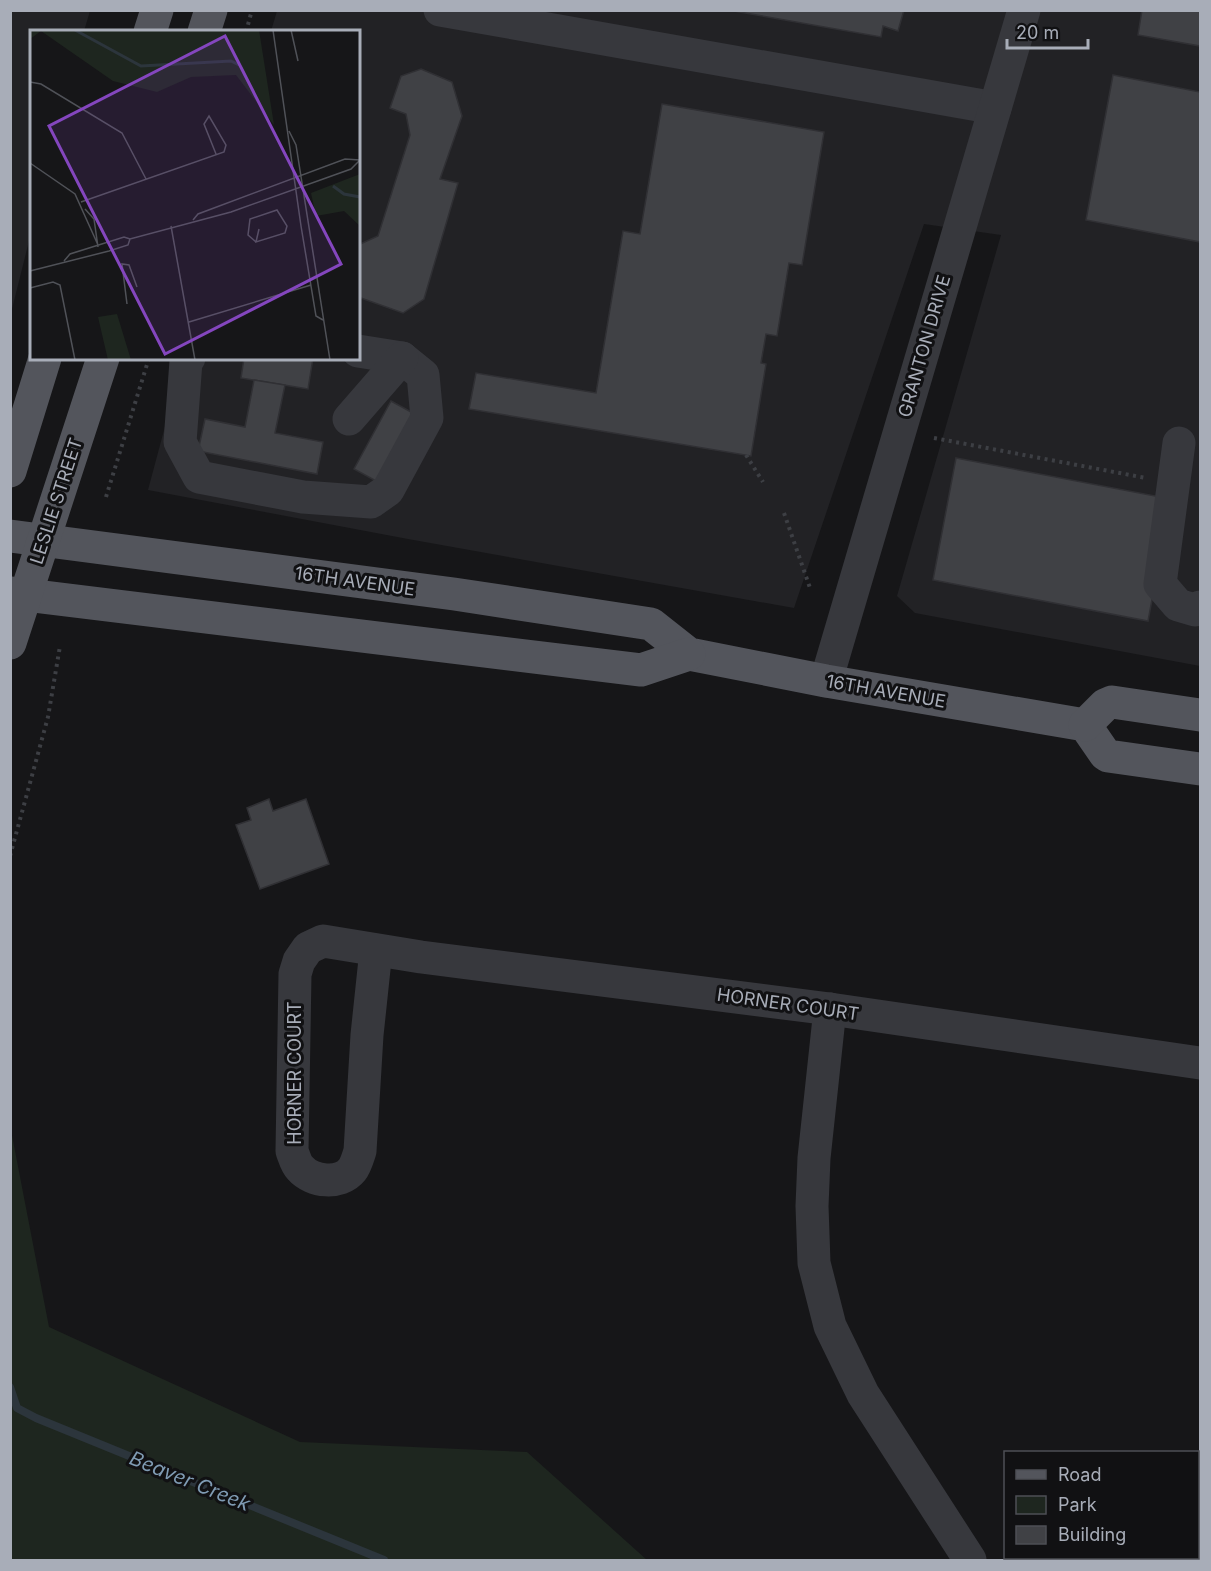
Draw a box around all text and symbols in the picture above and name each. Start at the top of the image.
scale bar [1007,12,1088,50]
text: 20 m [1016,22,1059,43]
inset map [30,30,360,360]
street label: GRANTON DRIVE [894,272,954,420]
street label: LESLIE STREET [26,435,86,567]
street label: 16TH AVENUE [294,562,416,600]
street label: 16TH AVENUE [825,670,947,712]
street label: HORNER COURT [716,984,860,1024]
street label: HORNER COURT [284,1001,305,1145]
water label: Beaver Creek [126,1446,255,1516]
legend [1004,1451,1199,1559]
text: Road [1058,1464,1101,1485]
text: Park [1058,1494,1097,1515]
text: Building [1058,1524,1126,1545]

